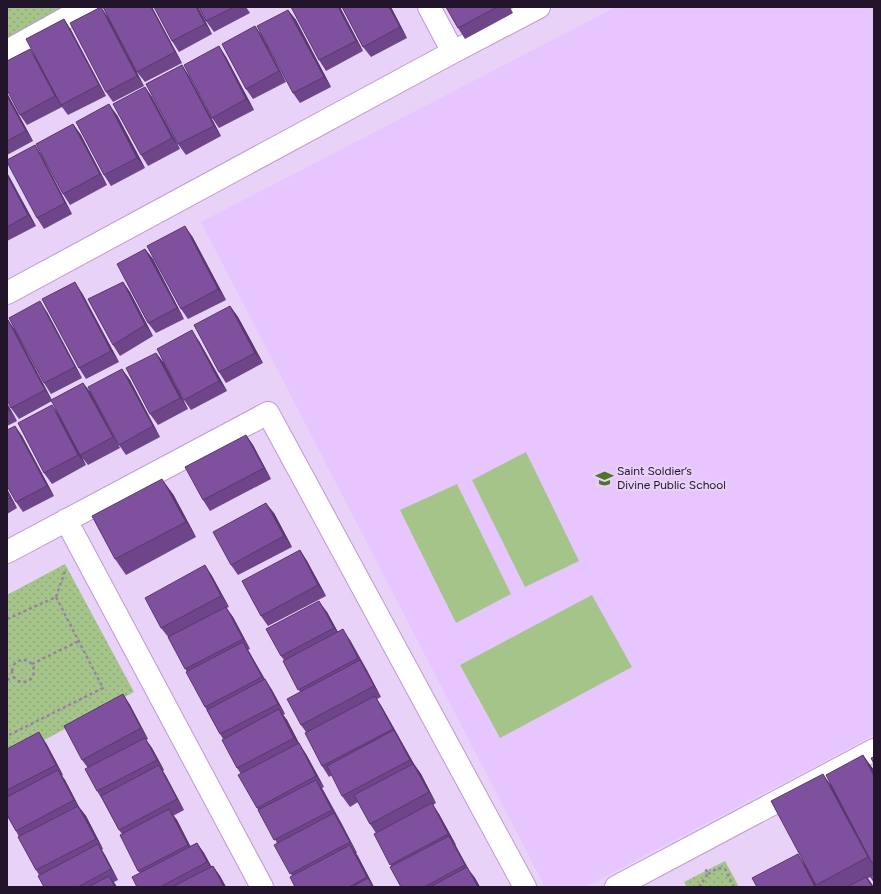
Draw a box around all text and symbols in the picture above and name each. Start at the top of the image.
place label: Saint Soldier’s Divine Public School [617,464,726,492]
school or university icon: Saint Soldier’s Divine Public School [594,468,614,488]

